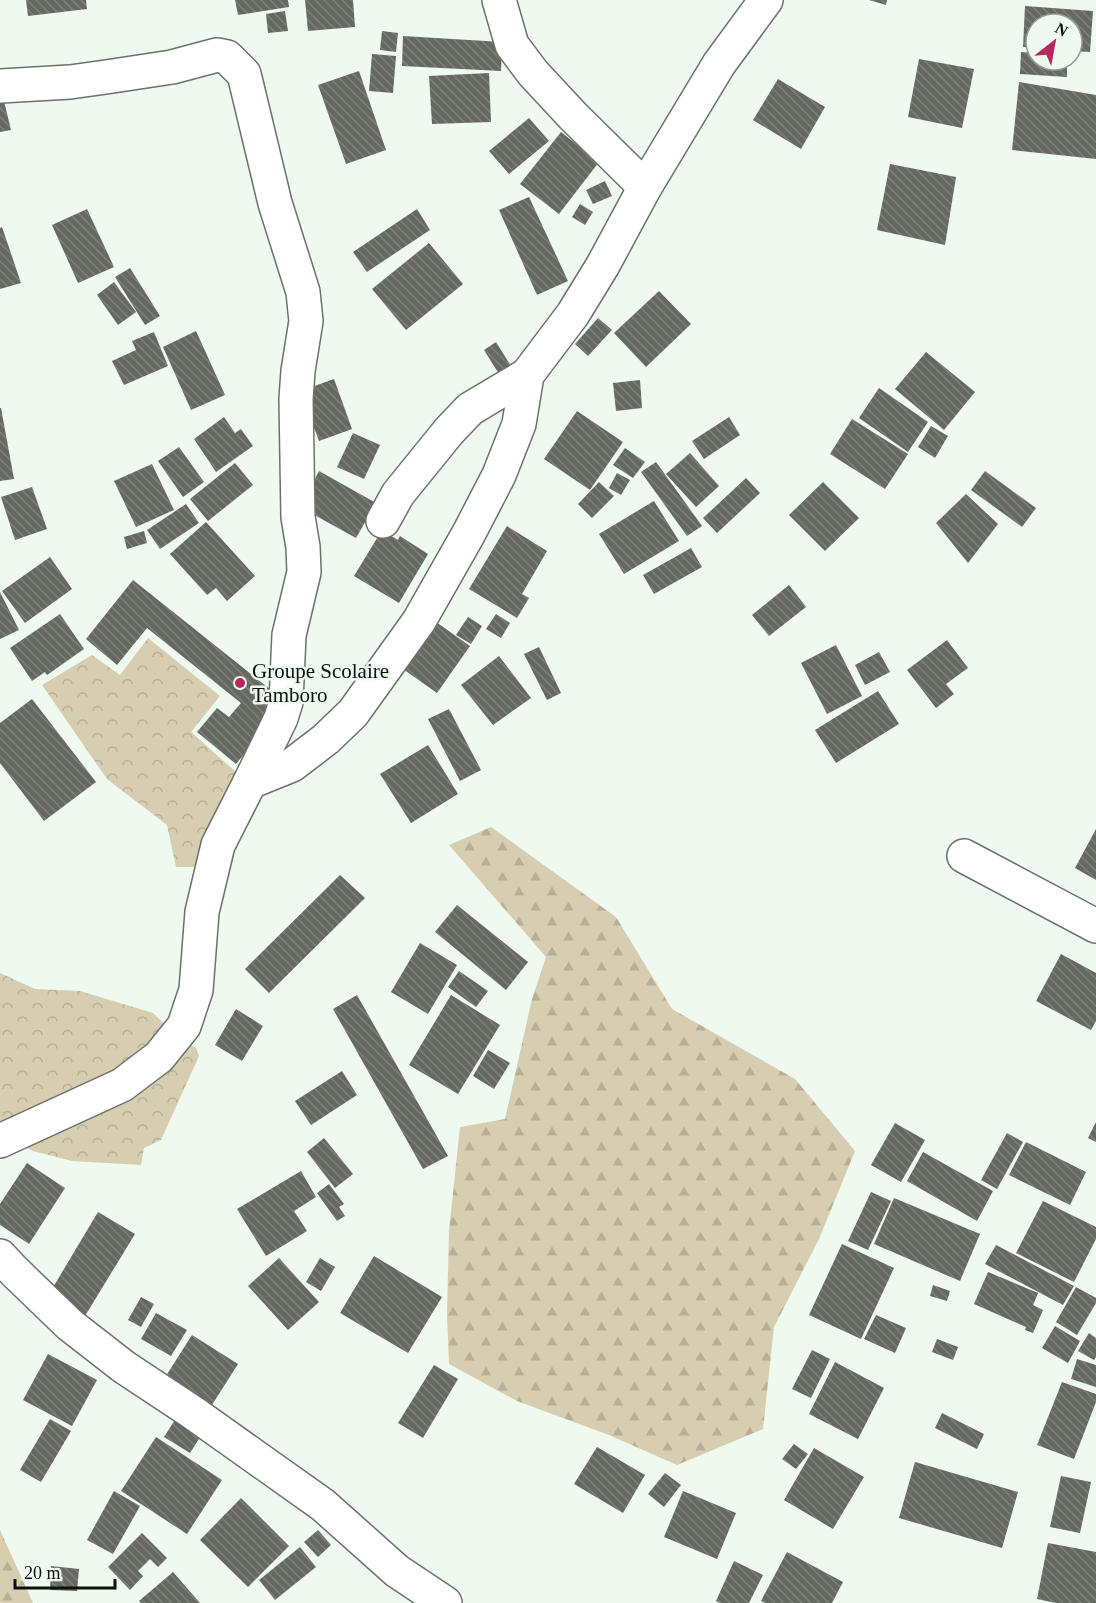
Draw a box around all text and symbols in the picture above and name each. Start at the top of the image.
north arrow [1024,12,1084,72]
text: N [1052,19,1071,40]
place label: Groupe Scolaire Tamboro [252,659,389,707]
marker: Groupe Scolaire Tamboro [233,676,247,690]
scale bar [15,1552,116,1590]
text: 20 m [24,1563,61,1583]

